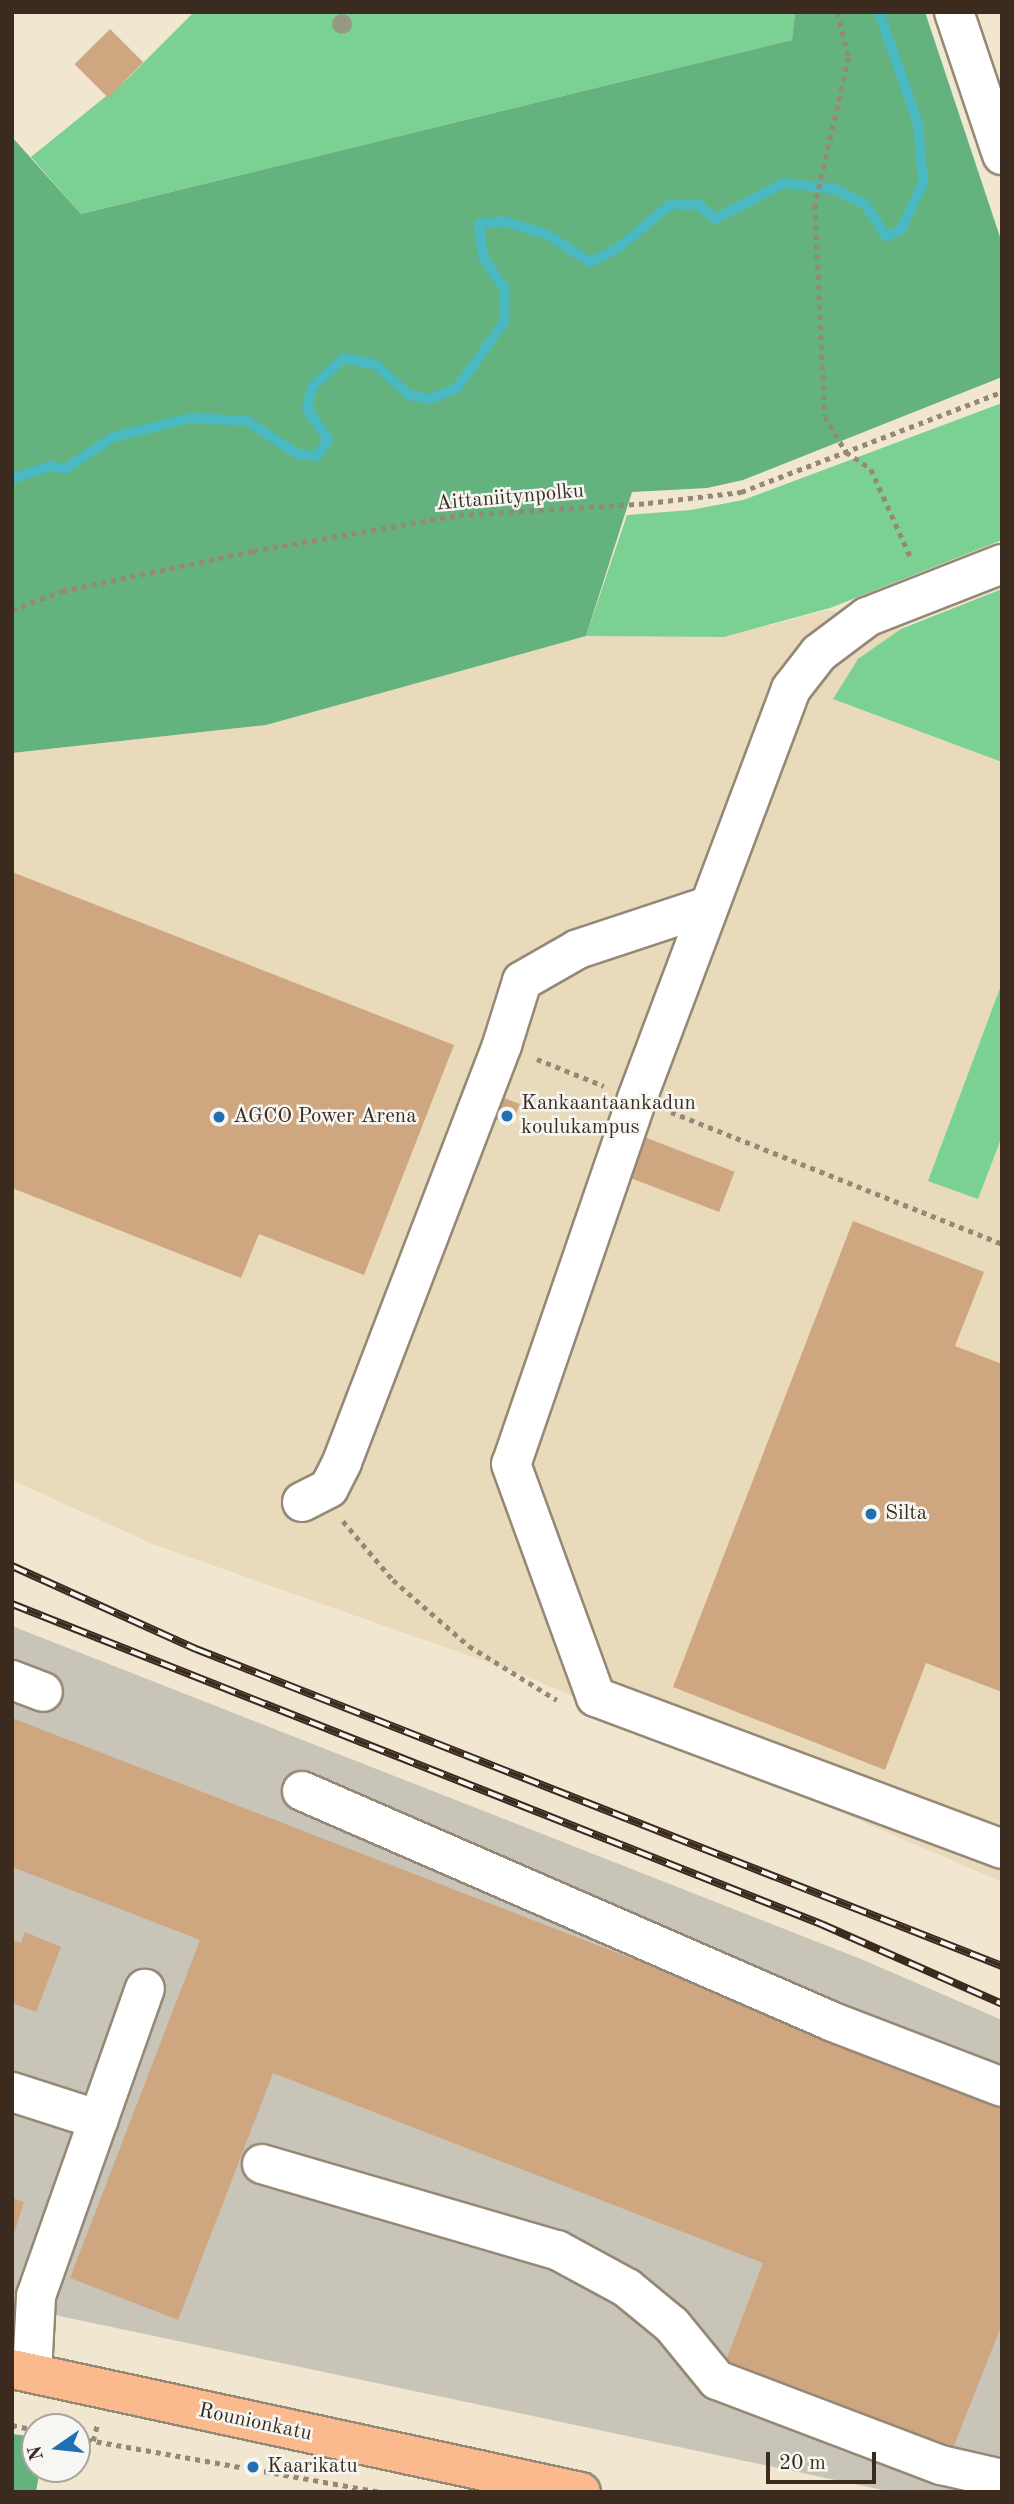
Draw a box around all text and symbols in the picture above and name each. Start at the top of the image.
street label: Aittaniitynpolku [435,479,585,517]
place label: Kankaantaankadun koulukampus [521,1091,696,1141]
place label: AGCO Power Arena [233,1104,417,1130]
marker: Kankaantaankadun koulukampus [499,1108,515,1124]
marker: AGCO Power Arena [211,1109,227,1125]
place label: Silta [885,1501,927,1527]
marker: Silta [863,1506,879,1522]
street label: Rounionkatu [196,2399,314,2447]
north arrow [21,2413,91,2483]
scale bar [769,2438,879,2482]
text: N [26,2443,48,2462]
text: 20 m [779,2453,826,2474]
place label: Kaarikatu [267,2454,358,2480]
marker: Kaarikatu [245,2459,261,2475]

